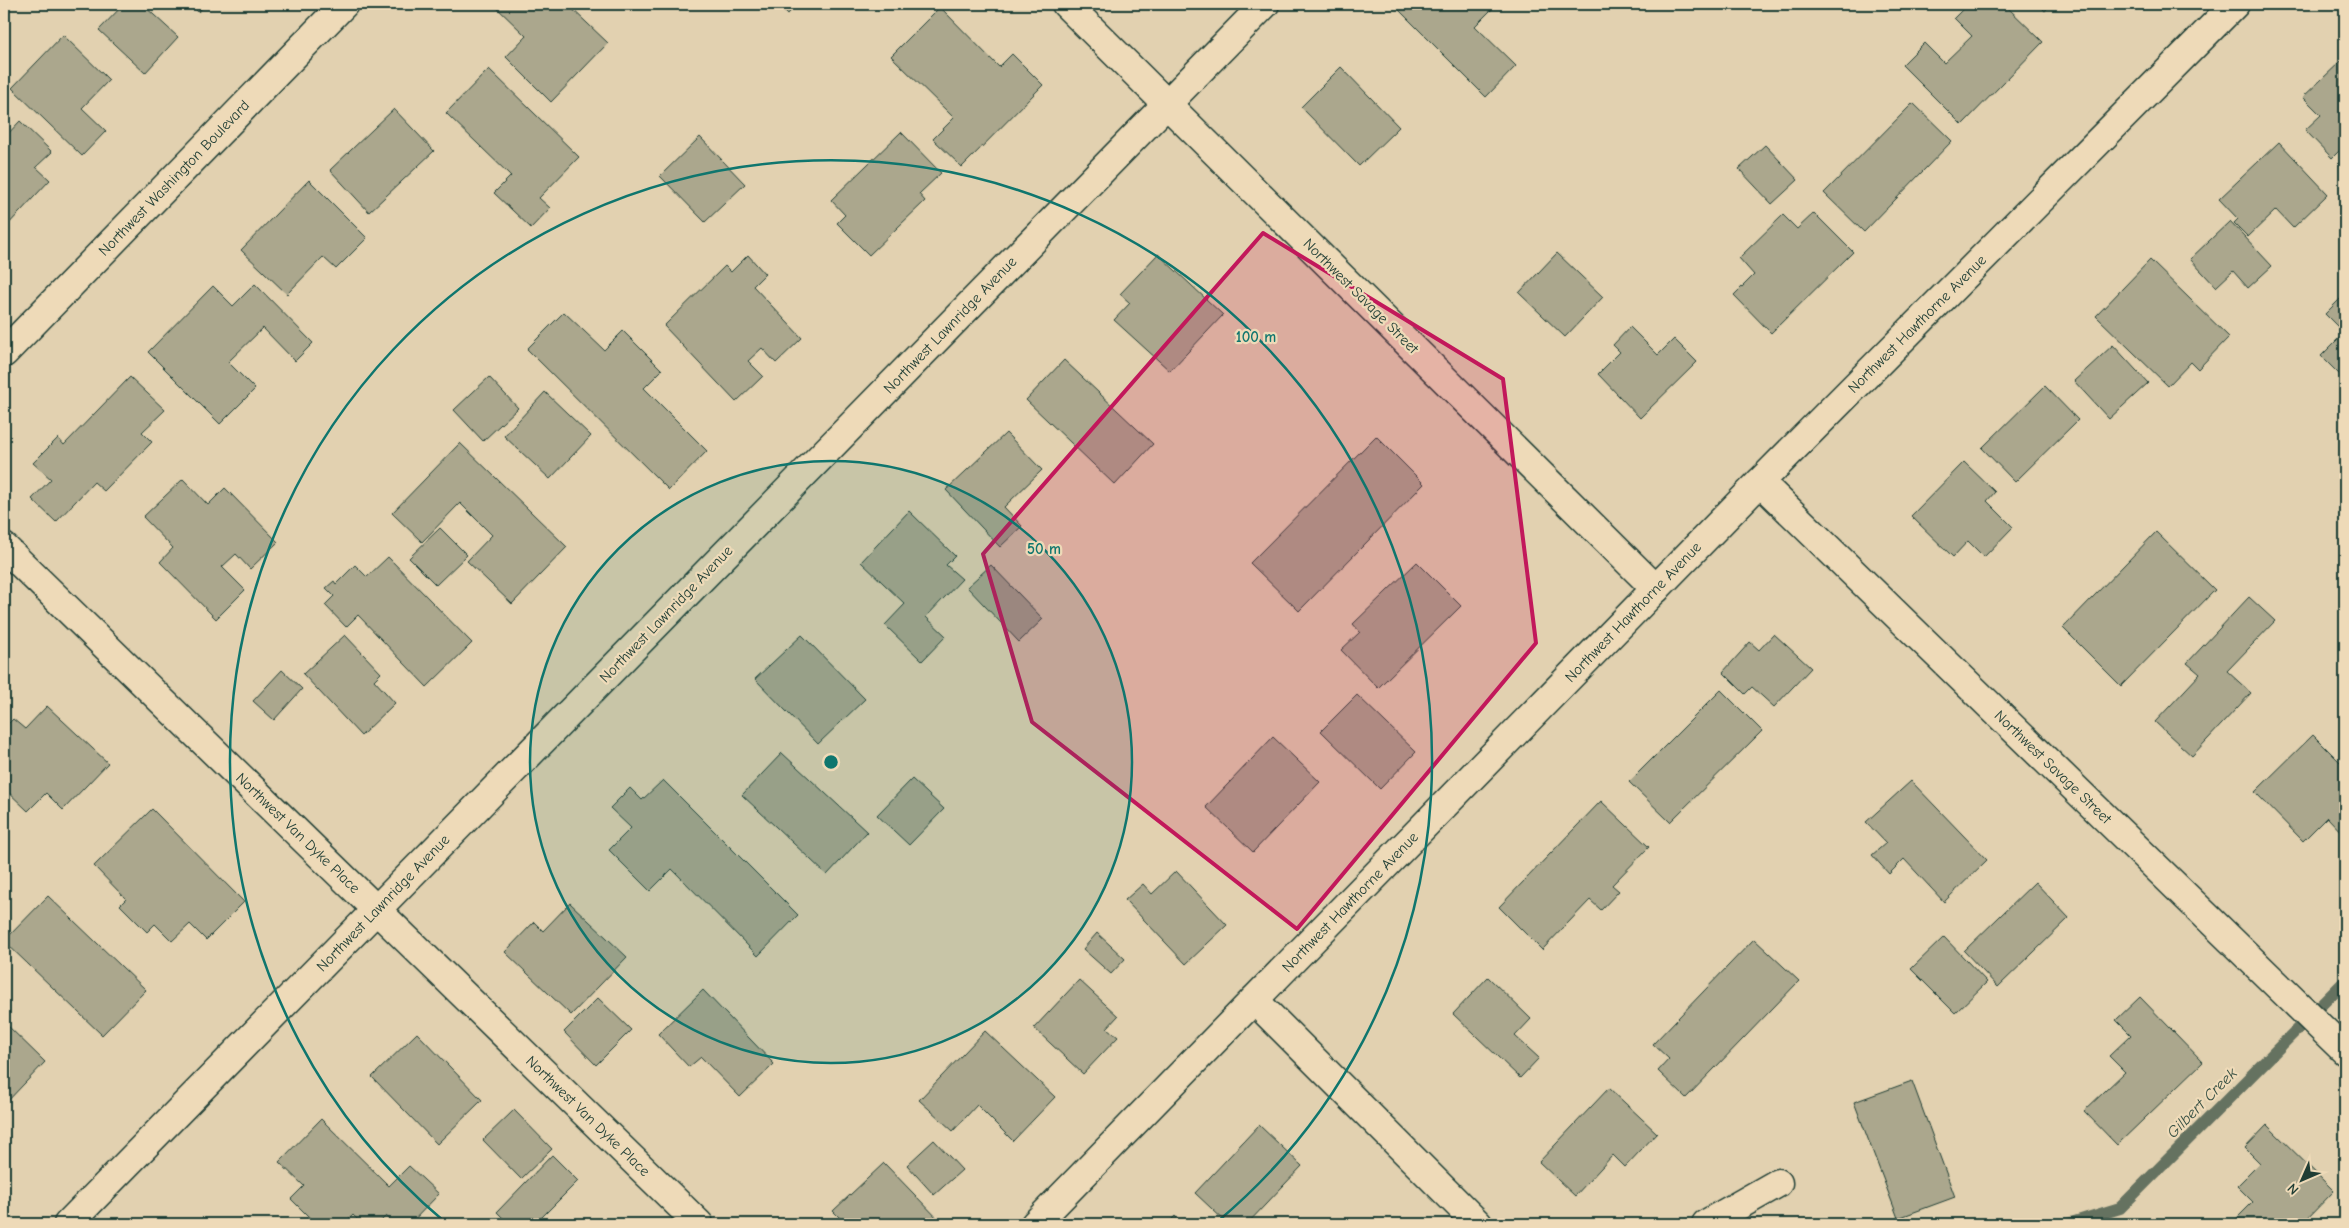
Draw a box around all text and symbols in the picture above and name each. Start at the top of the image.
street label: Northwest Washington Boulevard [95,96,253,260]
street label: Northwest Savage Street [1300,235,1423,358]
street label: Northwest Hawthorne Avenue [1844,251,1990,397]
street label: Northwest Lawnridge Avenue [880,252,1021,397]
text: 100 m [1236,328,1276,346]
street label: Northwest Hawthorne Avenue [1561,538,1705,686]
text: 50 m [1027,540,1061,558]
street label: Northwest Lawnridge Avenue [596,541,737,686]
street label: Northwest Savage Street [1991,706,2116,828]
centre of rings [822,753,840,771]
street label: Northwest Van Dyke Place [232,769,364,897]
street label: Northwest Hawthorne Avenue [1278,828,1422,976]
street label: Northwest Lawnridge Avenue [313,830,454,975]
street label: Northwest Van Dyke Place [522,1052,654,1180]
water label: Gilbert Creek [2163,1064,2241,1142]
north arrow [2276,1156,2326,1206]
text: N [2284,1180,2302,1198]

